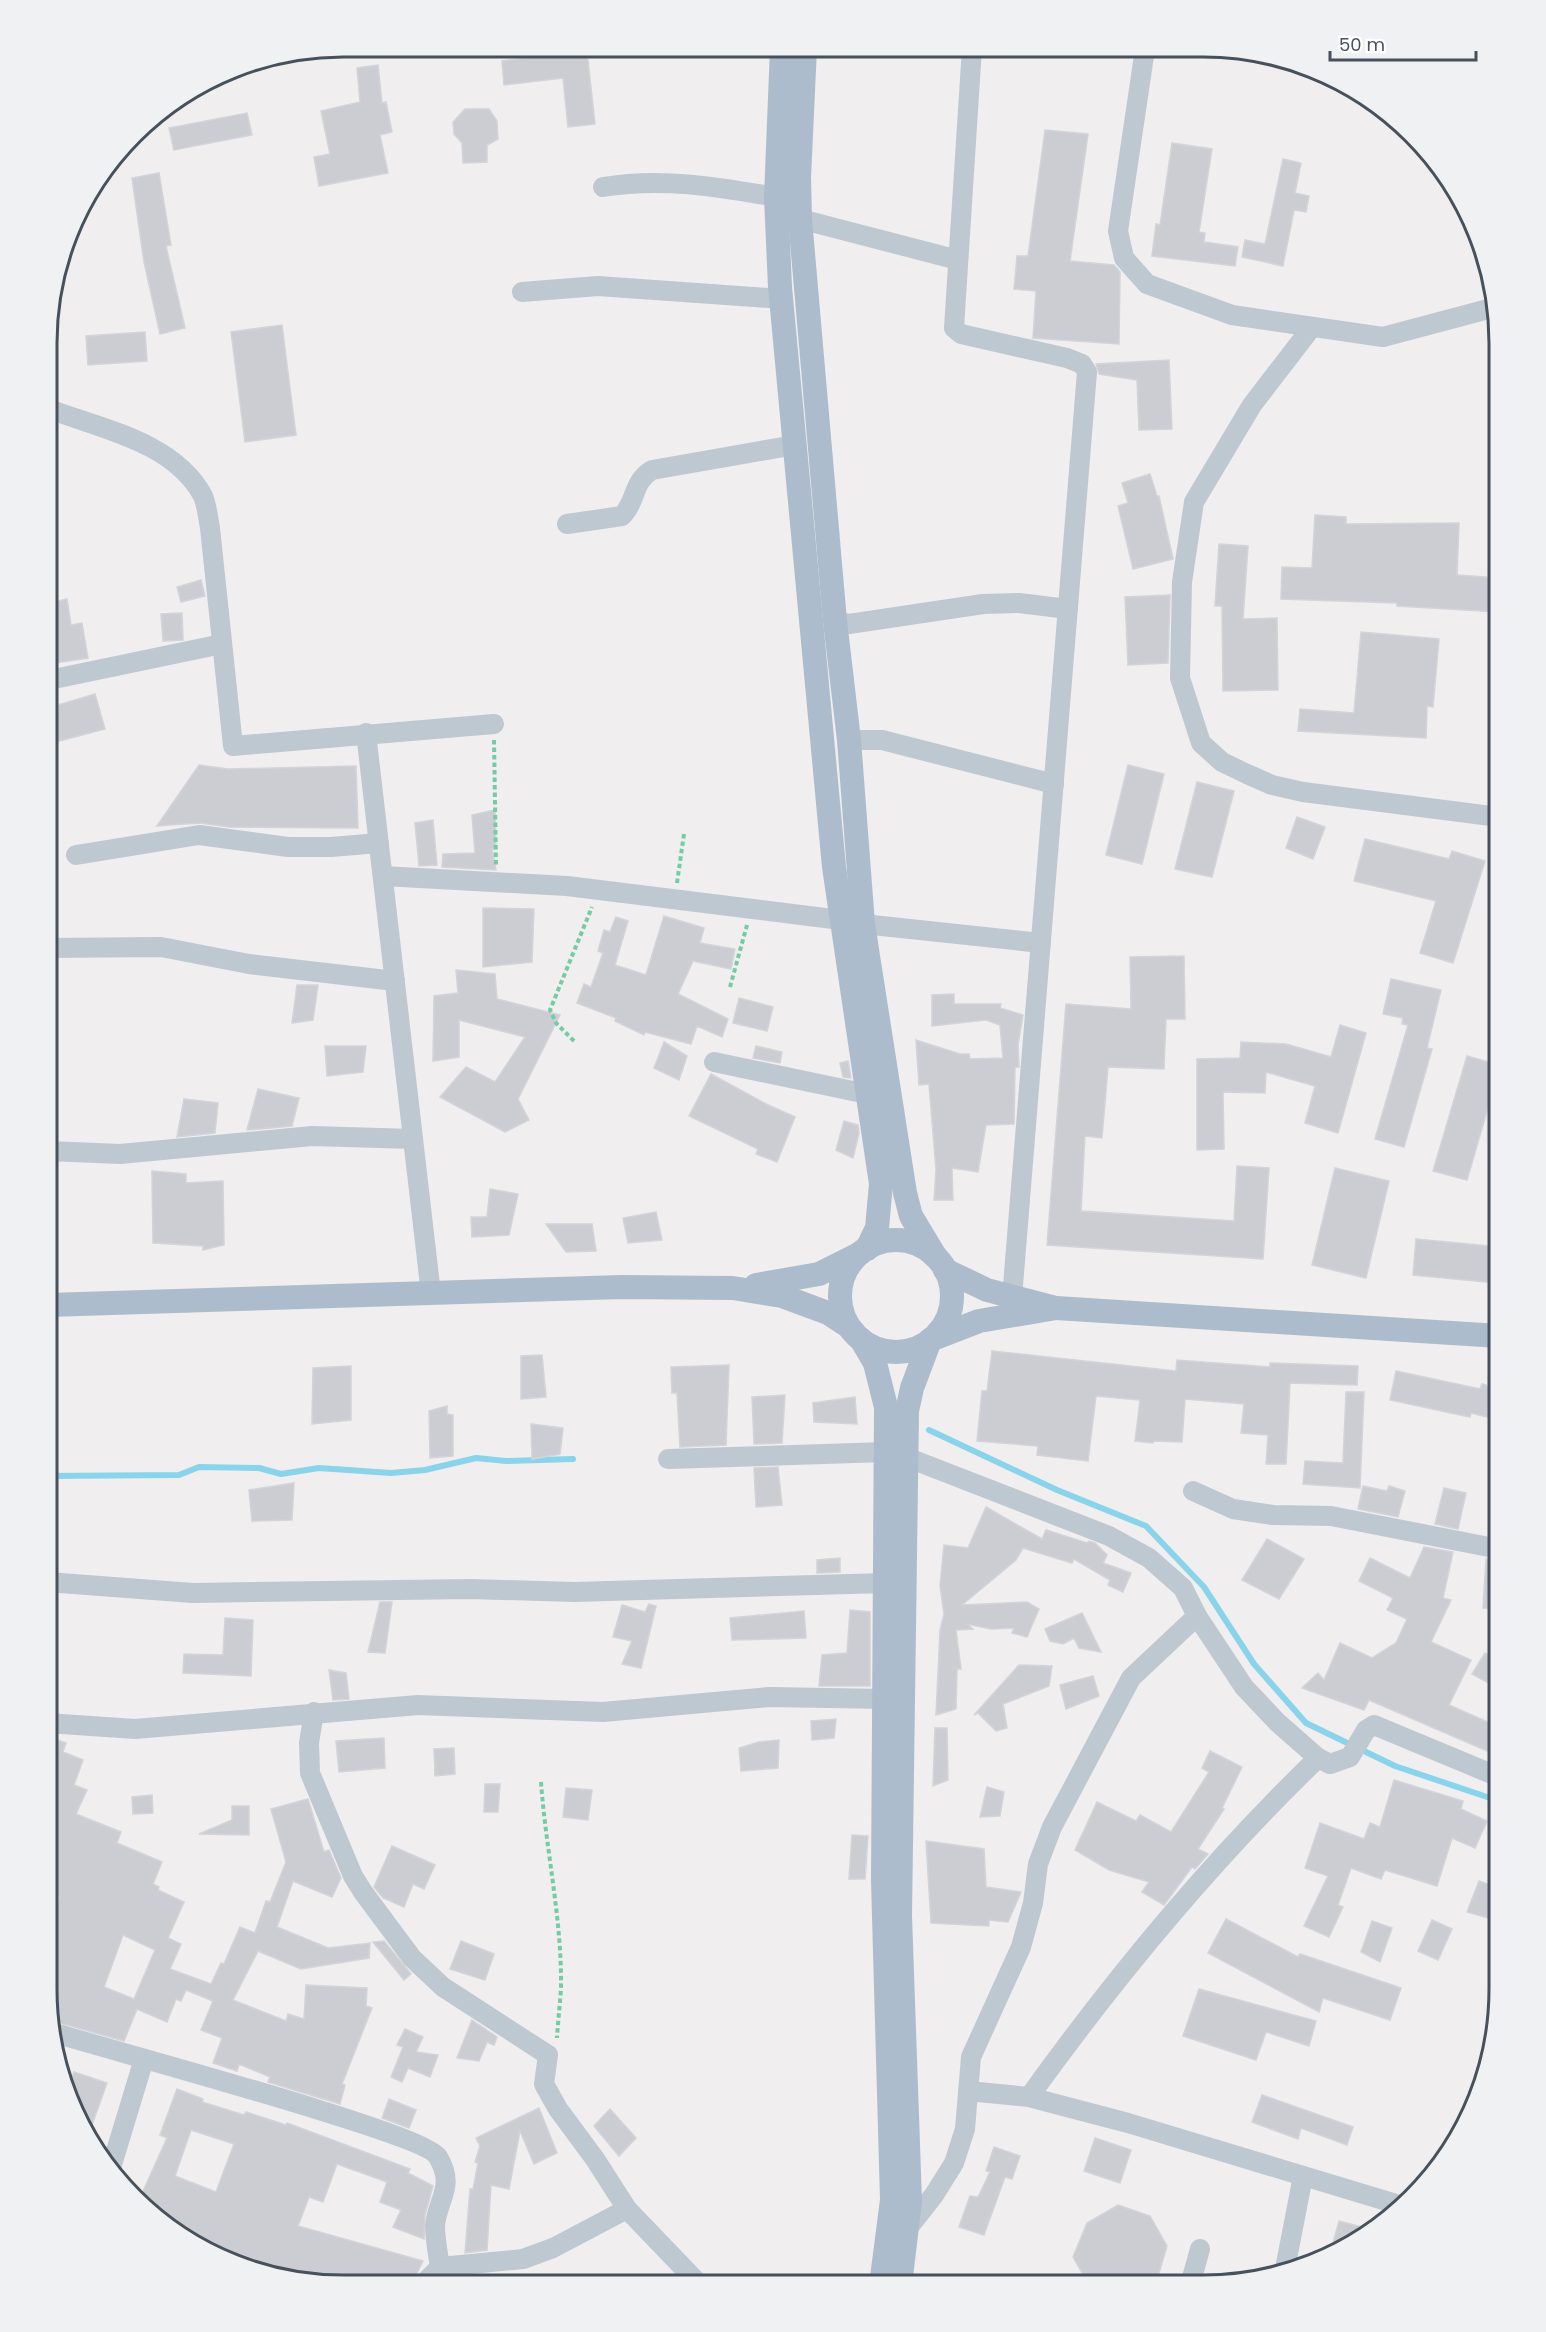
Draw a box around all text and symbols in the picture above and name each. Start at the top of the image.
scale bar [1330,24,1476,62]
text: 50 m [1339,32,1385,57]

